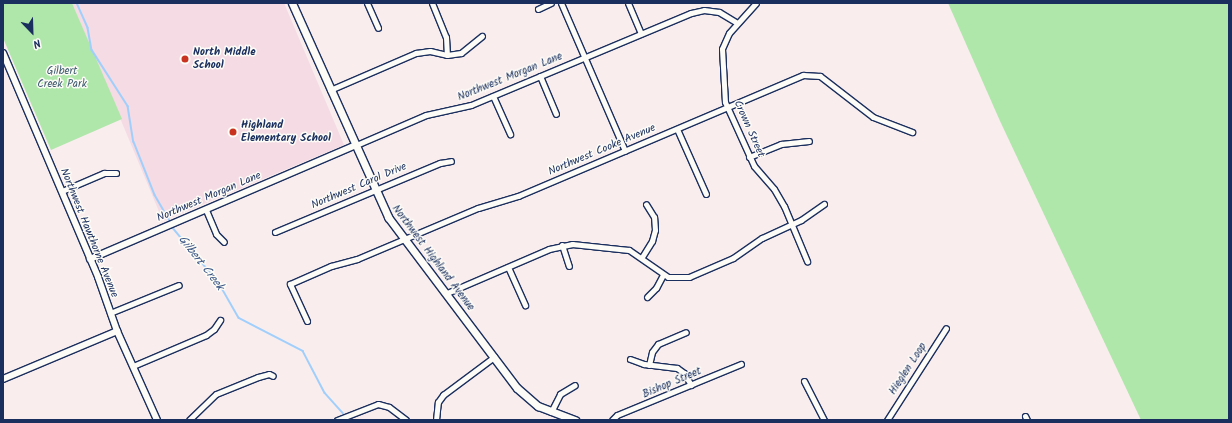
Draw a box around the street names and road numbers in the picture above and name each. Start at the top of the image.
street label: Northwest Morgan Lane [456,50,564,104]
street label: Crown Street [731,99,767,159]
street label: Northwest Cooke Avenue [546,121,658,179]
street label: Northwest Carol Drive [309,160,409,212]
street label: Northwest Hawthorne Avenue [57,166,121,300]
street label: Northwest Morgan Lane [155,169,263,225]
street label: Northwest Highland Avenue [389,202,477,314]
street label: Hieglen Loop [886,341,930,397]
street label: Bishop Street [641,365,703,401]

